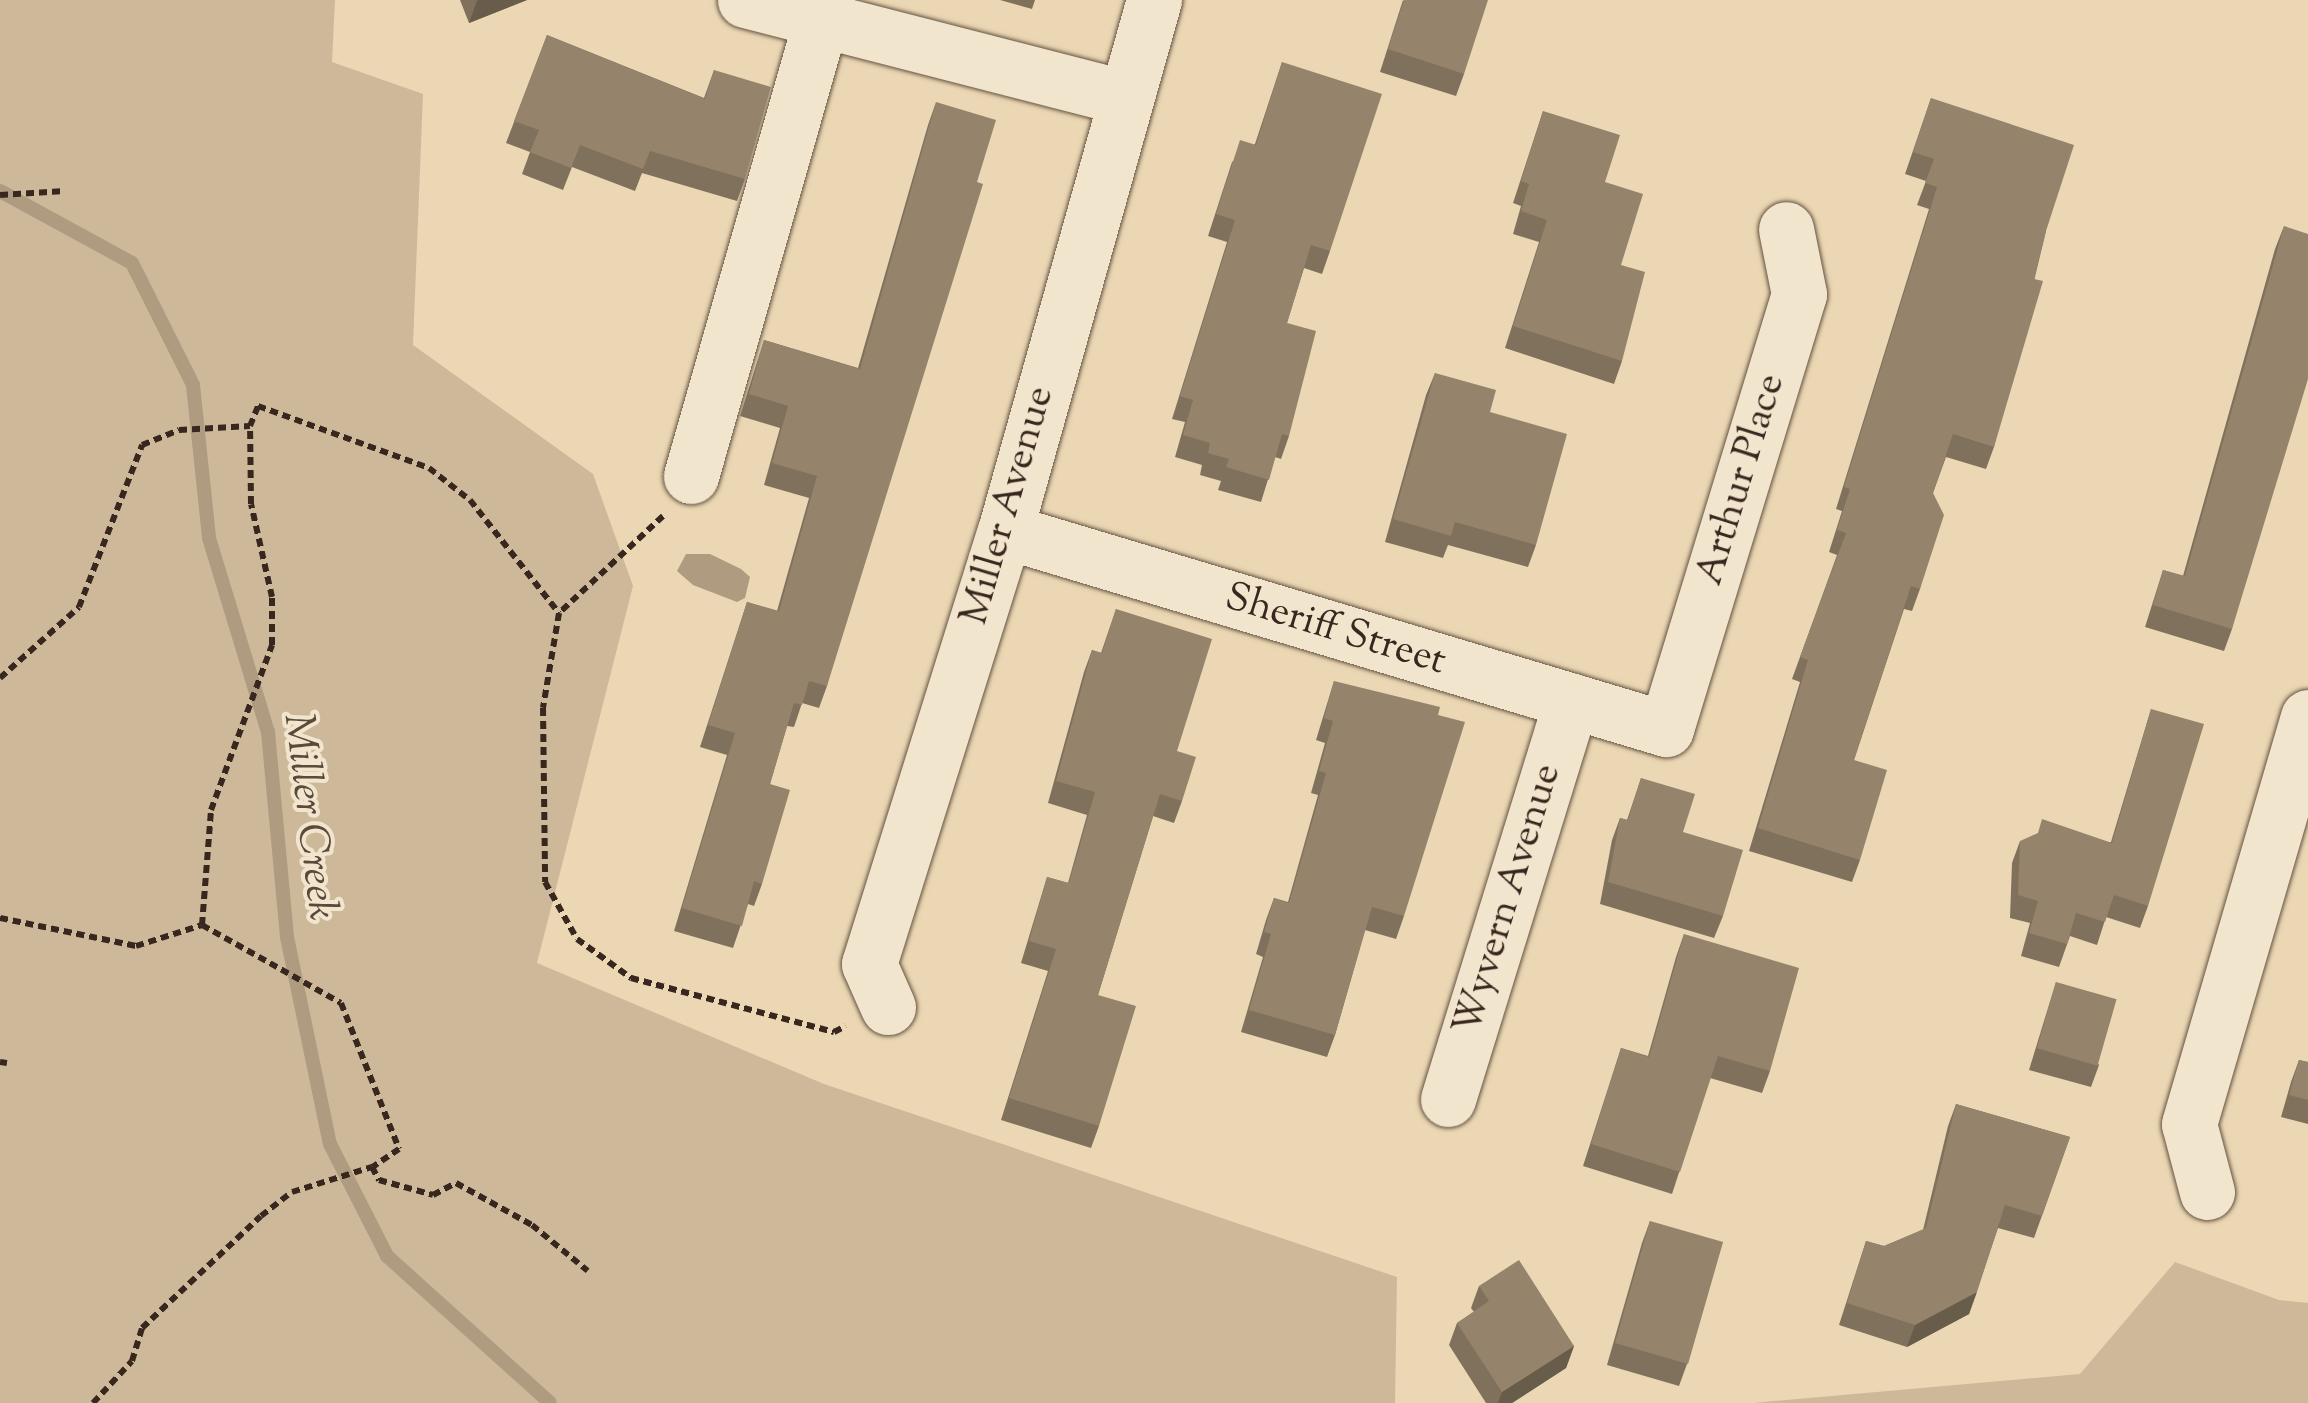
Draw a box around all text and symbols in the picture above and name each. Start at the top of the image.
street label: Arthur Place [1687,369,1797,591]
street label: Miller Avenue [952,381,1066,631]
street label: Sheriff Street [1219,575,1451,687]
water label: Miller Creek [270,711,346,923]
street label: Wyvern Avenue [1445,759,1573,1041]

